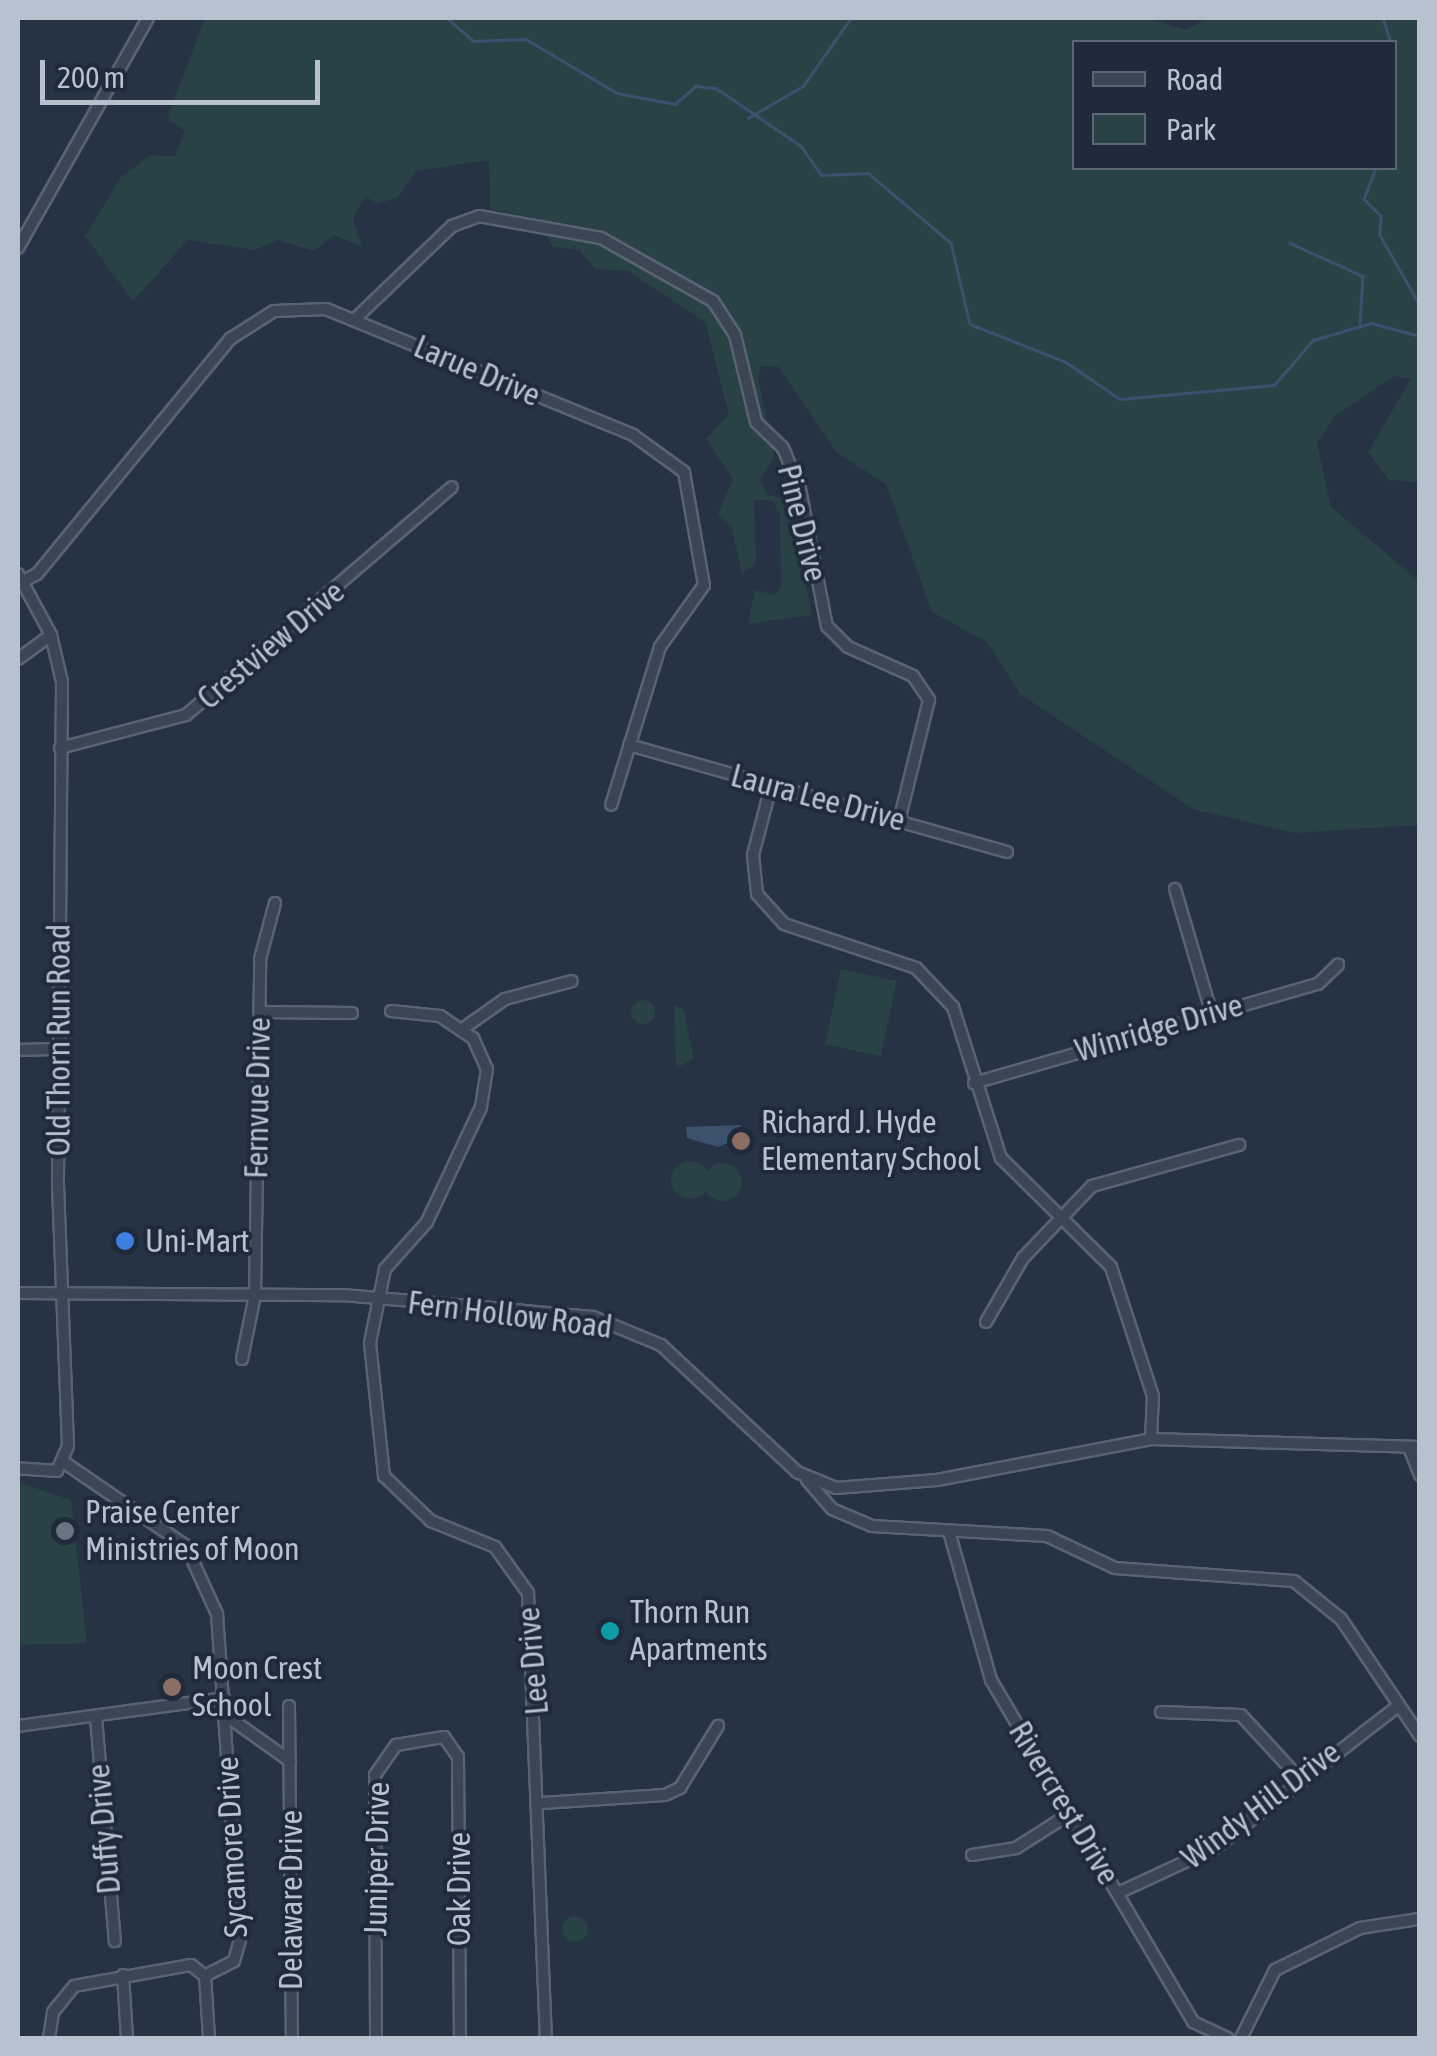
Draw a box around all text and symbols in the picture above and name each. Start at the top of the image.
scale bar [45,40,325,102]
legend [1072,40,1397,170]
text: 200 m [57,60,125,94]
text: Road [1166,62,1223,96]
text: Park [1166,112,1216,146]
street label: Larue Drive [408,327,546,415]
street label: Pine Drive [769,461,835,585]
street label: Crestview Drive [190,573,352,717]
street label: Laura Lee Drive [727,756,909,840]
street label: Old Thorn Run Road [40,924,78,1156]
street label: Winridge Drive [1071,986,1247,1070]
street label: Fernvue Drive [237,1017,279,1179]
place label: Richard J. Hyde Elementary School [761,1104,981,1179]
marker: Richard J. Hyde Elementary School [730,1130,752,1152]
place label: Uni-Mart [145,1222,249,1260]
marker: Uni-Mart [114,1230,136,1252]
street label: Fern Hollow Road [406,1283,614,1347]
place label: Praise Center Ministries of Moon [85,1494,299,1569]
marker: Praise Center Ministries of Moon [54,1520,76,1542]
place label: Thorn Run Apartments [630,1594,768,1669]
street label: Lee Drive [509,1606,557,1716]
marker: Thorn Run Apartments [599,1620,621,1642]
place label: Moon Crest School [192,1650,322,1725]
marker: Moon Crest School [161,1676,183,1698]
street label: Rivercrest Drive [1000,1715,1128,1891]
street label: Windy Hill Drive [1174,1733,1348,1877]
street label: Sycamore Drive [208,1755,256,1939]
street label: Duffy Drive [79,1762,129,1896]
street label: Juniper Drive [356,1782,398,1936]
street label: Delaware Drive [272,1810,310,1990]
street label: Oak Drive [440,1832,478,1946]

